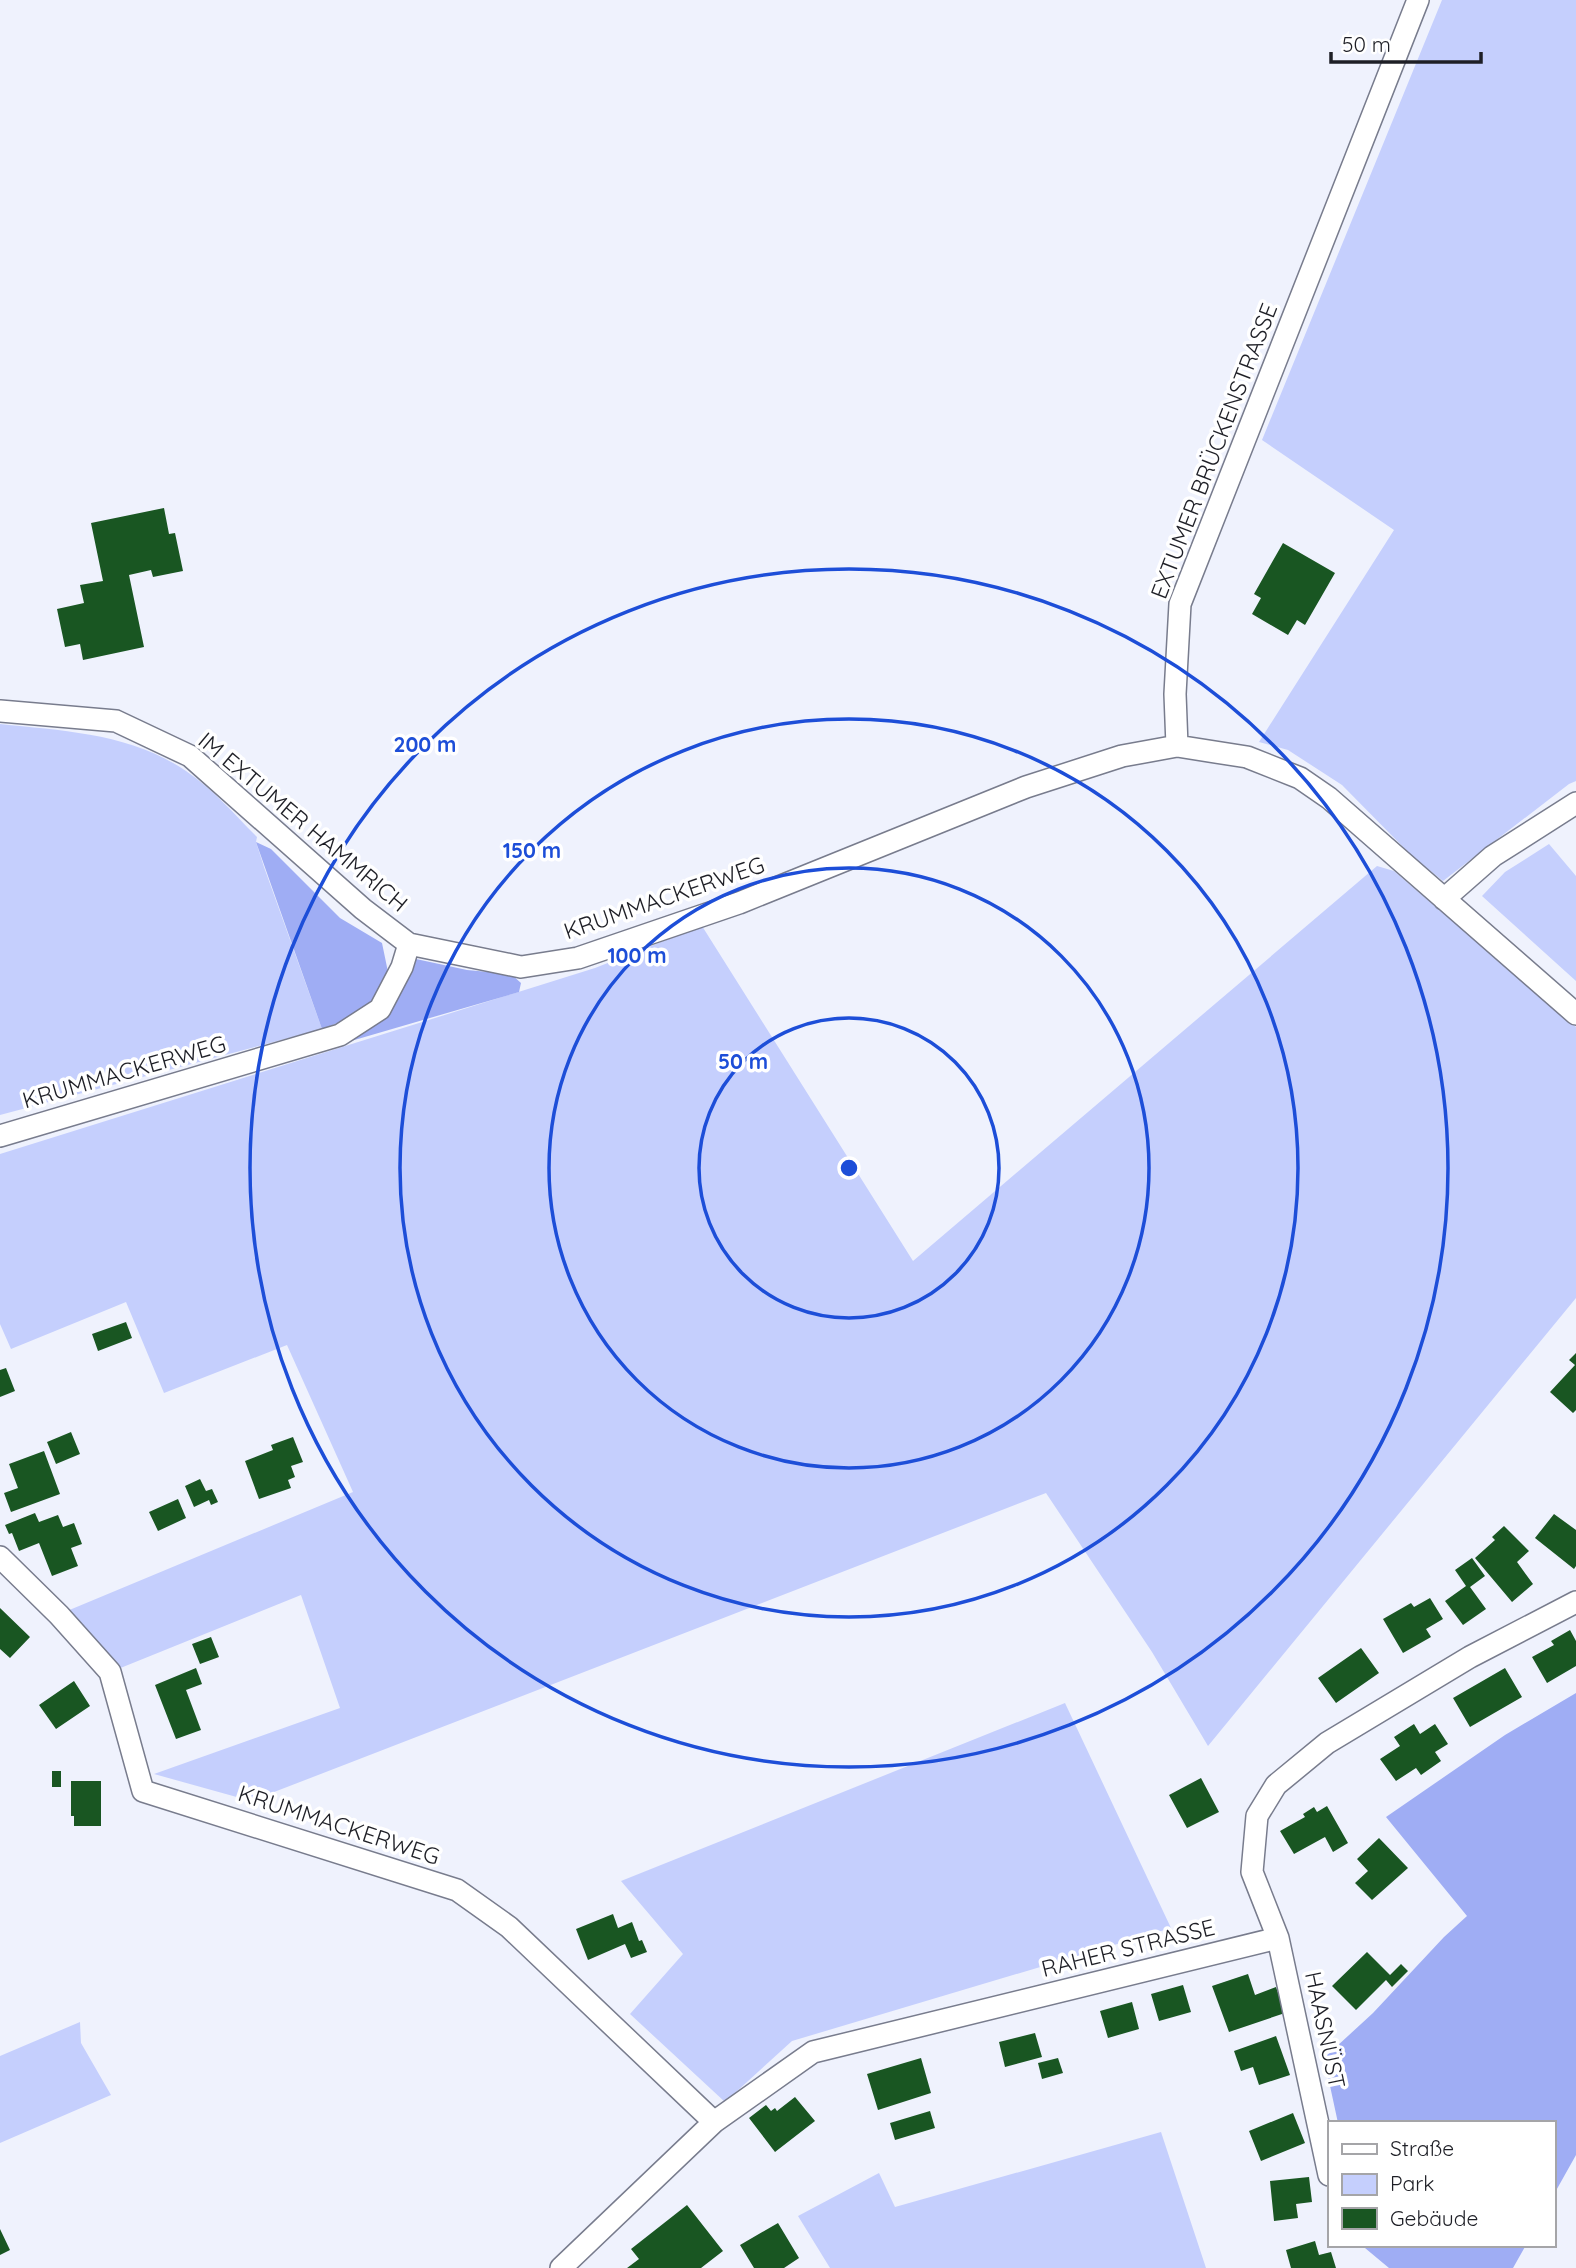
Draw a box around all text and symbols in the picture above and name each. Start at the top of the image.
scale bar [1331,21,1482,65]
text: 50 m [1342,31,1391,57]
street label: EXTUMER BRÜCKENSTRASSE [1144,299,1283,603]
street label: IM EXTUMER HAMMRICH [193,726,414,918]
text: 200 m [394,731,456,757]
text: 150 m [503,837,561,863]
street label: KRUMMACKERWEG [560,850,768,945]
text: 100 m [607,942,667,968]
street label: KRUMMACKERWEG [19,1029,229,1114]
text: 50 m [718,1048,768,1074]
centre of rings [837,1156,861,1180]
street label: KRUMMACKERWEG [235,1778,444,1871]
street label: RAHER STRASSE [1038,1912,1218,1983]
street label: HAASNÜST [1299,1969,1352,2091]
legend [1328,2121,1555,2247]
text: Straße [1390,2135,1454,2161]
text: Park [1390,2170,1434,2196]
text: Gebäude [1390,2205,1478,2231]

